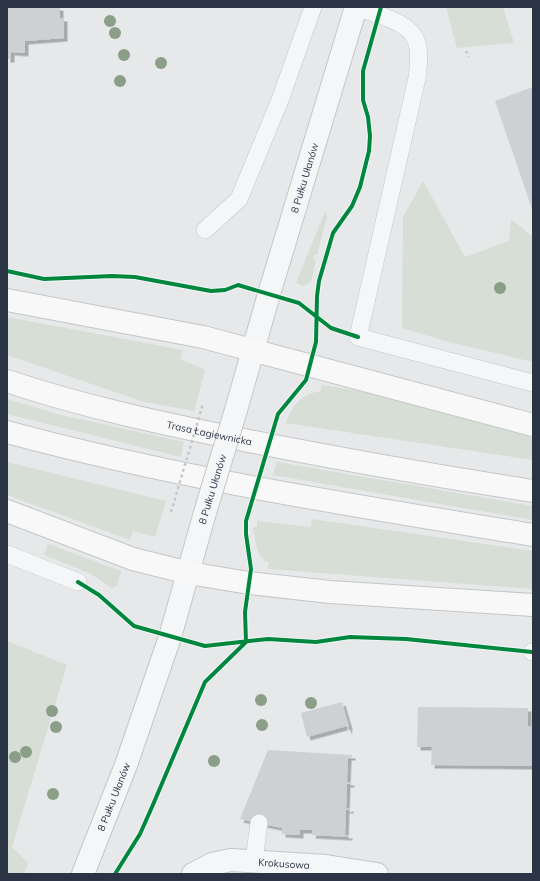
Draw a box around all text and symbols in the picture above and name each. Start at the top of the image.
street label: 8 Pułku Ułanów [288,141,322,215]
street label: Trasa Łagiewnicka [165,418,253,448]
street label: 8 Pułku Ułanów [196,452,229,526]
street label: 8 Pułku Ułanów [95,760,133,833]
street label: Krokusowa [258,856,310,872]

